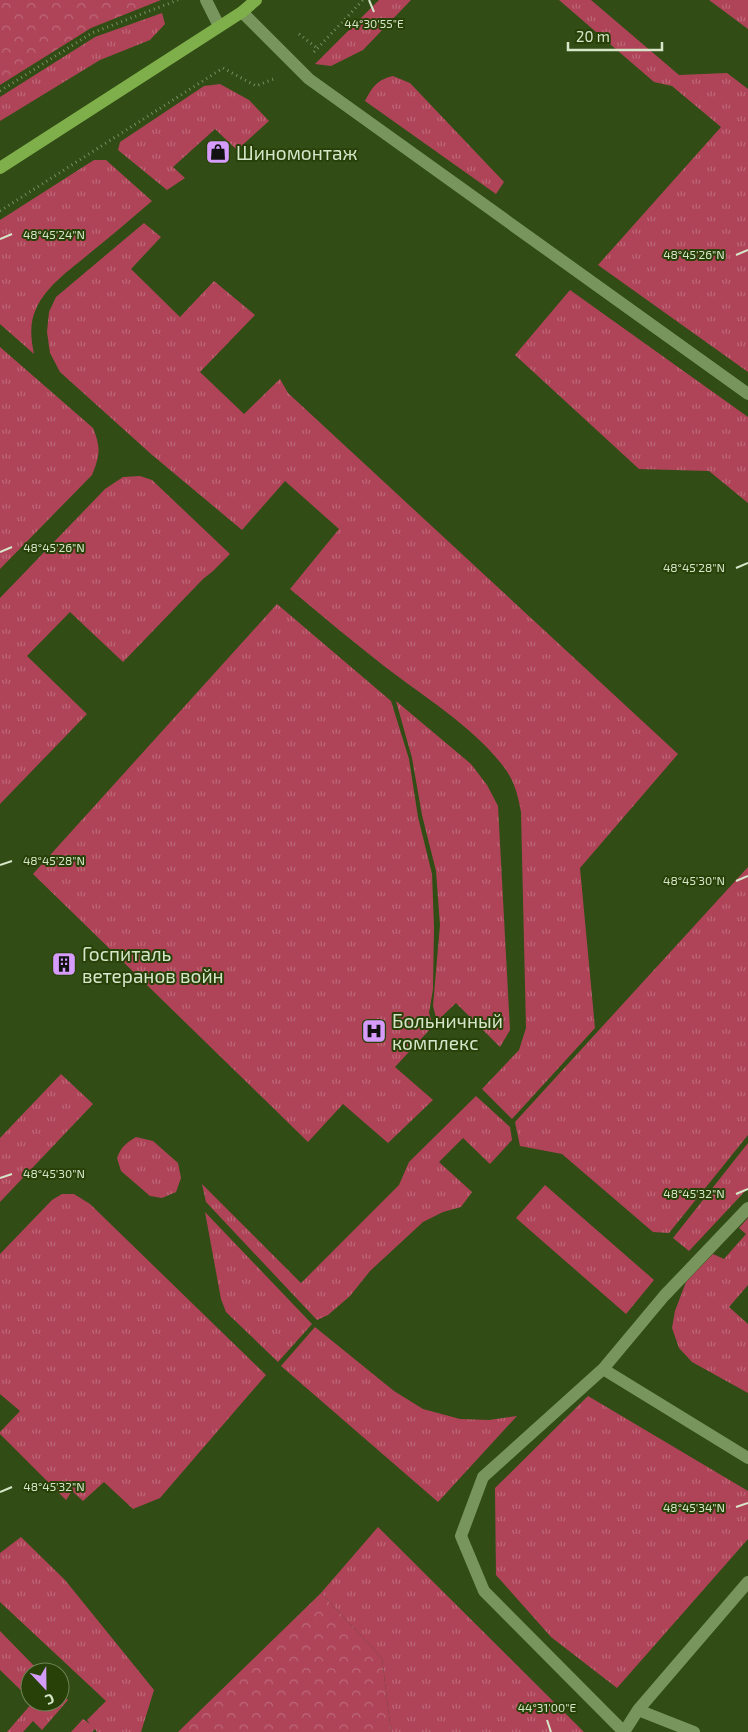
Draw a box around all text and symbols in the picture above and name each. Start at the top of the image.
text: 44°30'55"E [344,16,404,30]
scale bar [568,20,662,52]
text: 20 m [576,27,610,45]
shop icon: Шиномонтаж [205,139,231,165]
place label: Шиномонтаж [236,141,358,164]
text: 48°45'24"N [23,227,85,241]
text: 48°45'26"N [663,247,725,261]
text: 48°45'26"N [23,540,85,554]
text: 48°45'28"N [663,560,725,574]
text: 48°45'28"N [23,853,85,867]
text: 48°45'30"N [663,873,725,887]
place label: Госпиталь ветеранов войн [82,942,224,987]
building icon: Госпиталь ветеранов войн [51,951,77,977]
place label: Больничный комплекс [392,1009,503,1054]
hospital icon: Больничный комплекс [361,1018,387,1044]
text: 48°45'30"N [23,1166,85,1180]
text: 48°45'32"N [663,1186,725,1200]
text: 48°45'32"N [23,1479,85,1493]
text: 48°45'34"N [663,1500,725,1514]
north arrow [20,1662,70,1712]
text: С [43,1690,57,1709]
text: 44°31'00"E [518,1700,577,1714]

